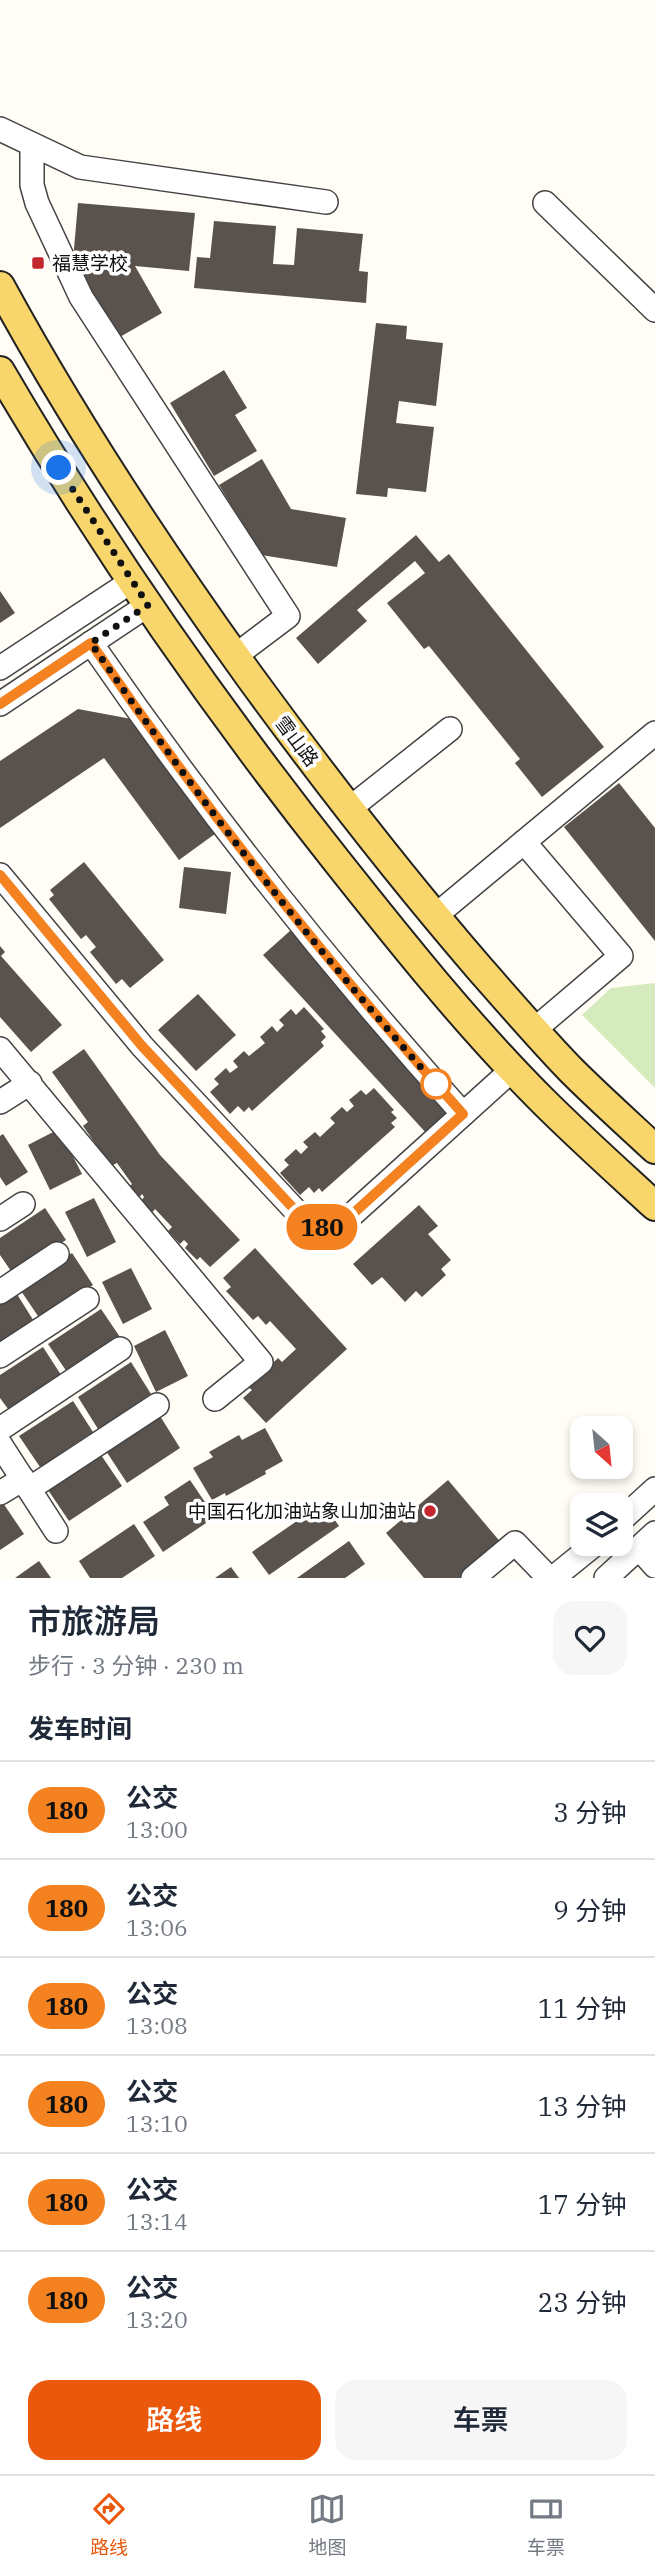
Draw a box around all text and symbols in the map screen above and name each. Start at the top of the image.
place label: 福慧学校 [52,251,128,275]
marker: 福慧学校 [30,255,46,271]
your location [41,450,76,485]
street label: 雪山路 [270,711,324,771]
unlabelled marker [421,1069,451,1099]
line badge: 180 [282,1204,362,1250]
text: 180 [300,1211,344,1243]
north arrow [570,1416,634,1479]
map controls [570,1416,633,1556]
button: layers [570,1493,633,1556]
place label: 中国石化加油站象山加油站 [188,1499,416,1523]
marker: 中国石化加油站象山加油站 [422,1503,438,1519]
text: 市旅游局 [28,1599,160,1642]
button: heart [553,1601,627,1675]
text: 步行 · 3 分钟 · 230 m [28,1650,244,1680]
text: 发车时间 [28,1711,132,1745]
text: 公交 [126,1780,178,1814]
text: 180 [45,1794,88,1826]
text: 3 分钟 [553,1795,627,1829]
text: 13:00 [126,1814,188,1844]
text: 公交 [126,1878,178,1912]
text: 180 [45,1892,88,1924]
text: 9 分钟 [553,1893,627,1927]
text: 13:06 [126,1912,188,1942]
text: 公交 [126,1976,178,2010]
text: 180 [45,1990,88,2022]
text: 11 分钟 [538,1991,627,2025]
text: 13:08 [126,2010,188,2040]
text: 公交 [126,2074,178,2108]
text: 180 [45,2088,88,2120]
text: 13 分钟 [538,2089,627,2123]
text: 13:10 [126,2108,188,2138]
text: 公交 [126,2172,178,2206]
text: 180 [45,2186,88,2218]
text: 17 分钟 [538,2187,627,2221]
text: 13:14 [126,2206,188,2236]
text: 公交 [126,2270,178,2304]
text: 180 [45,2284,88,2316]
text: 23 分钟 [538,2285,627,2319]
text: 13:20 [126,2304,188,2334]
button: 路线 [28,2380,321,2460]
button: 车票 [335,2380,627,2460]
tab: 路线 [90,2490,128,2559]
tab: 地图 [308,2490,347,2559]
tab: 车票 [527,2490,565,2559]

